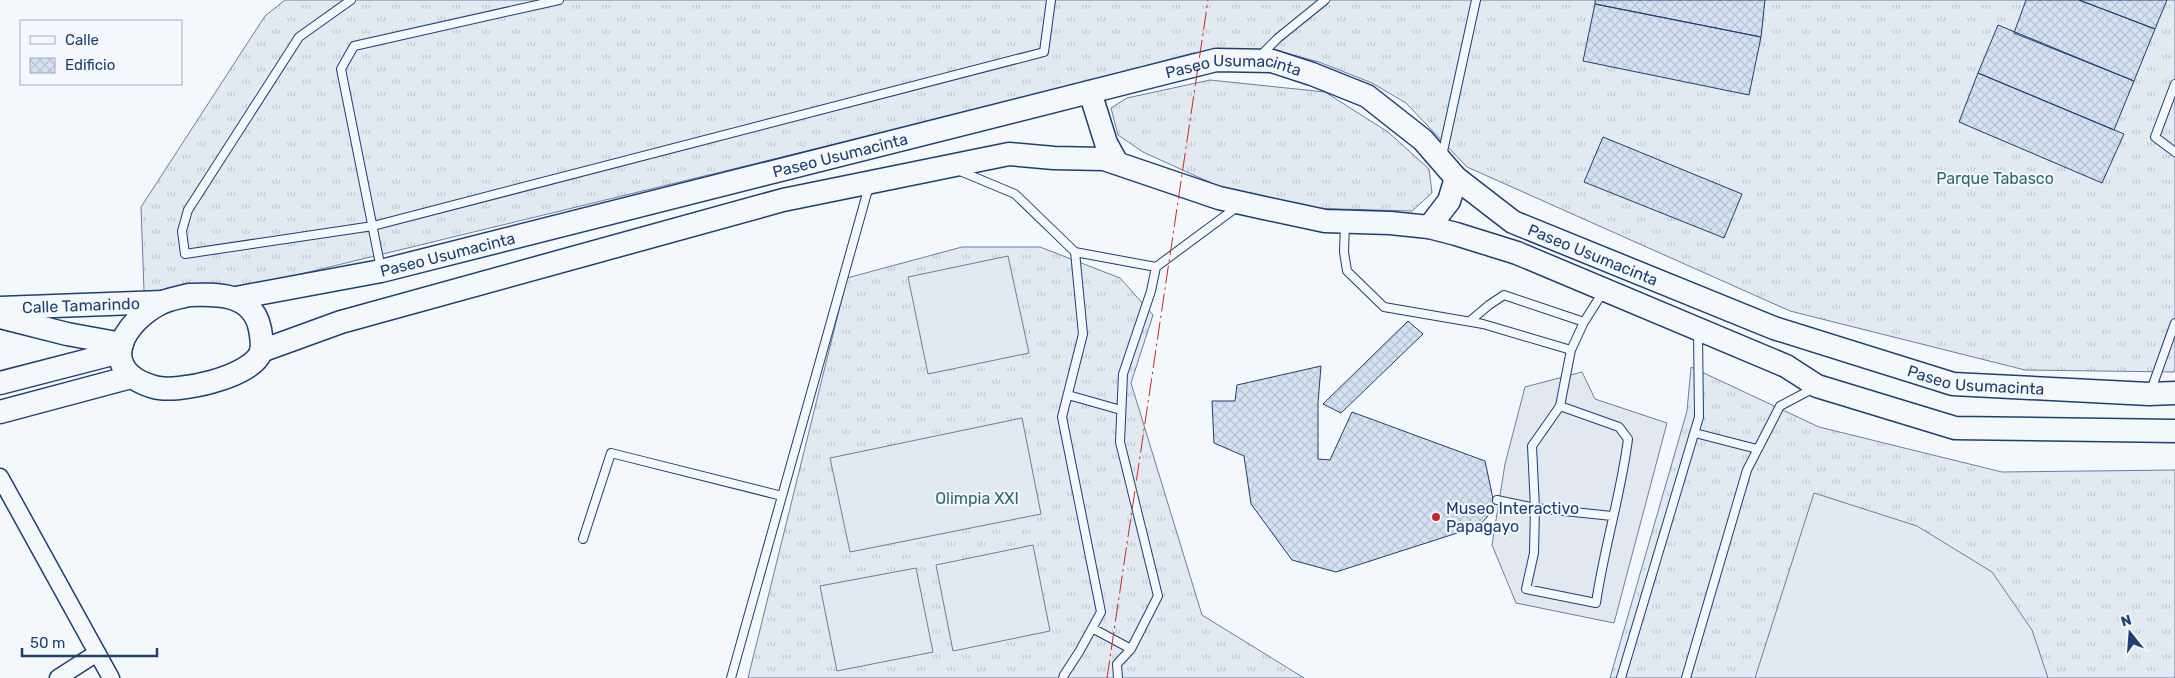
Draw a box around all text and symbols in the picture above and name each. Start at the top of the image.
legend [20,20,182,85]
text: Calle [65,31,99,49]
street label: Paseo Usumacinta [1163,50,1304,82]
text: Edificio [65,56,115,74]
street label: Paseo Usumacinta [771,129,910,181]
park label: Parque Tabasco [1936,169,2054,188]
street label: Paseo Usumacinta [1525,220,1661,289]
street label: Paseo Usumacinta [378,228,517,280]
street label: Calle Tamarindo [22,293,140,317]
street label: Paseo Usumacinta [1905,361,2045,398]
park label: Olimpia XXI [935,489,1019,508]
place label: Museo Interactivo Papagayo [1446,499,1579,536]
marker: Museo Interactivo Papagayo [1430,511,1442,523]
north arrow [2105,608,2155,658]
text: N [2119,611,2134,631]
scale bar [22,626,158,658]
text: 50 m [30,634,65,652]

